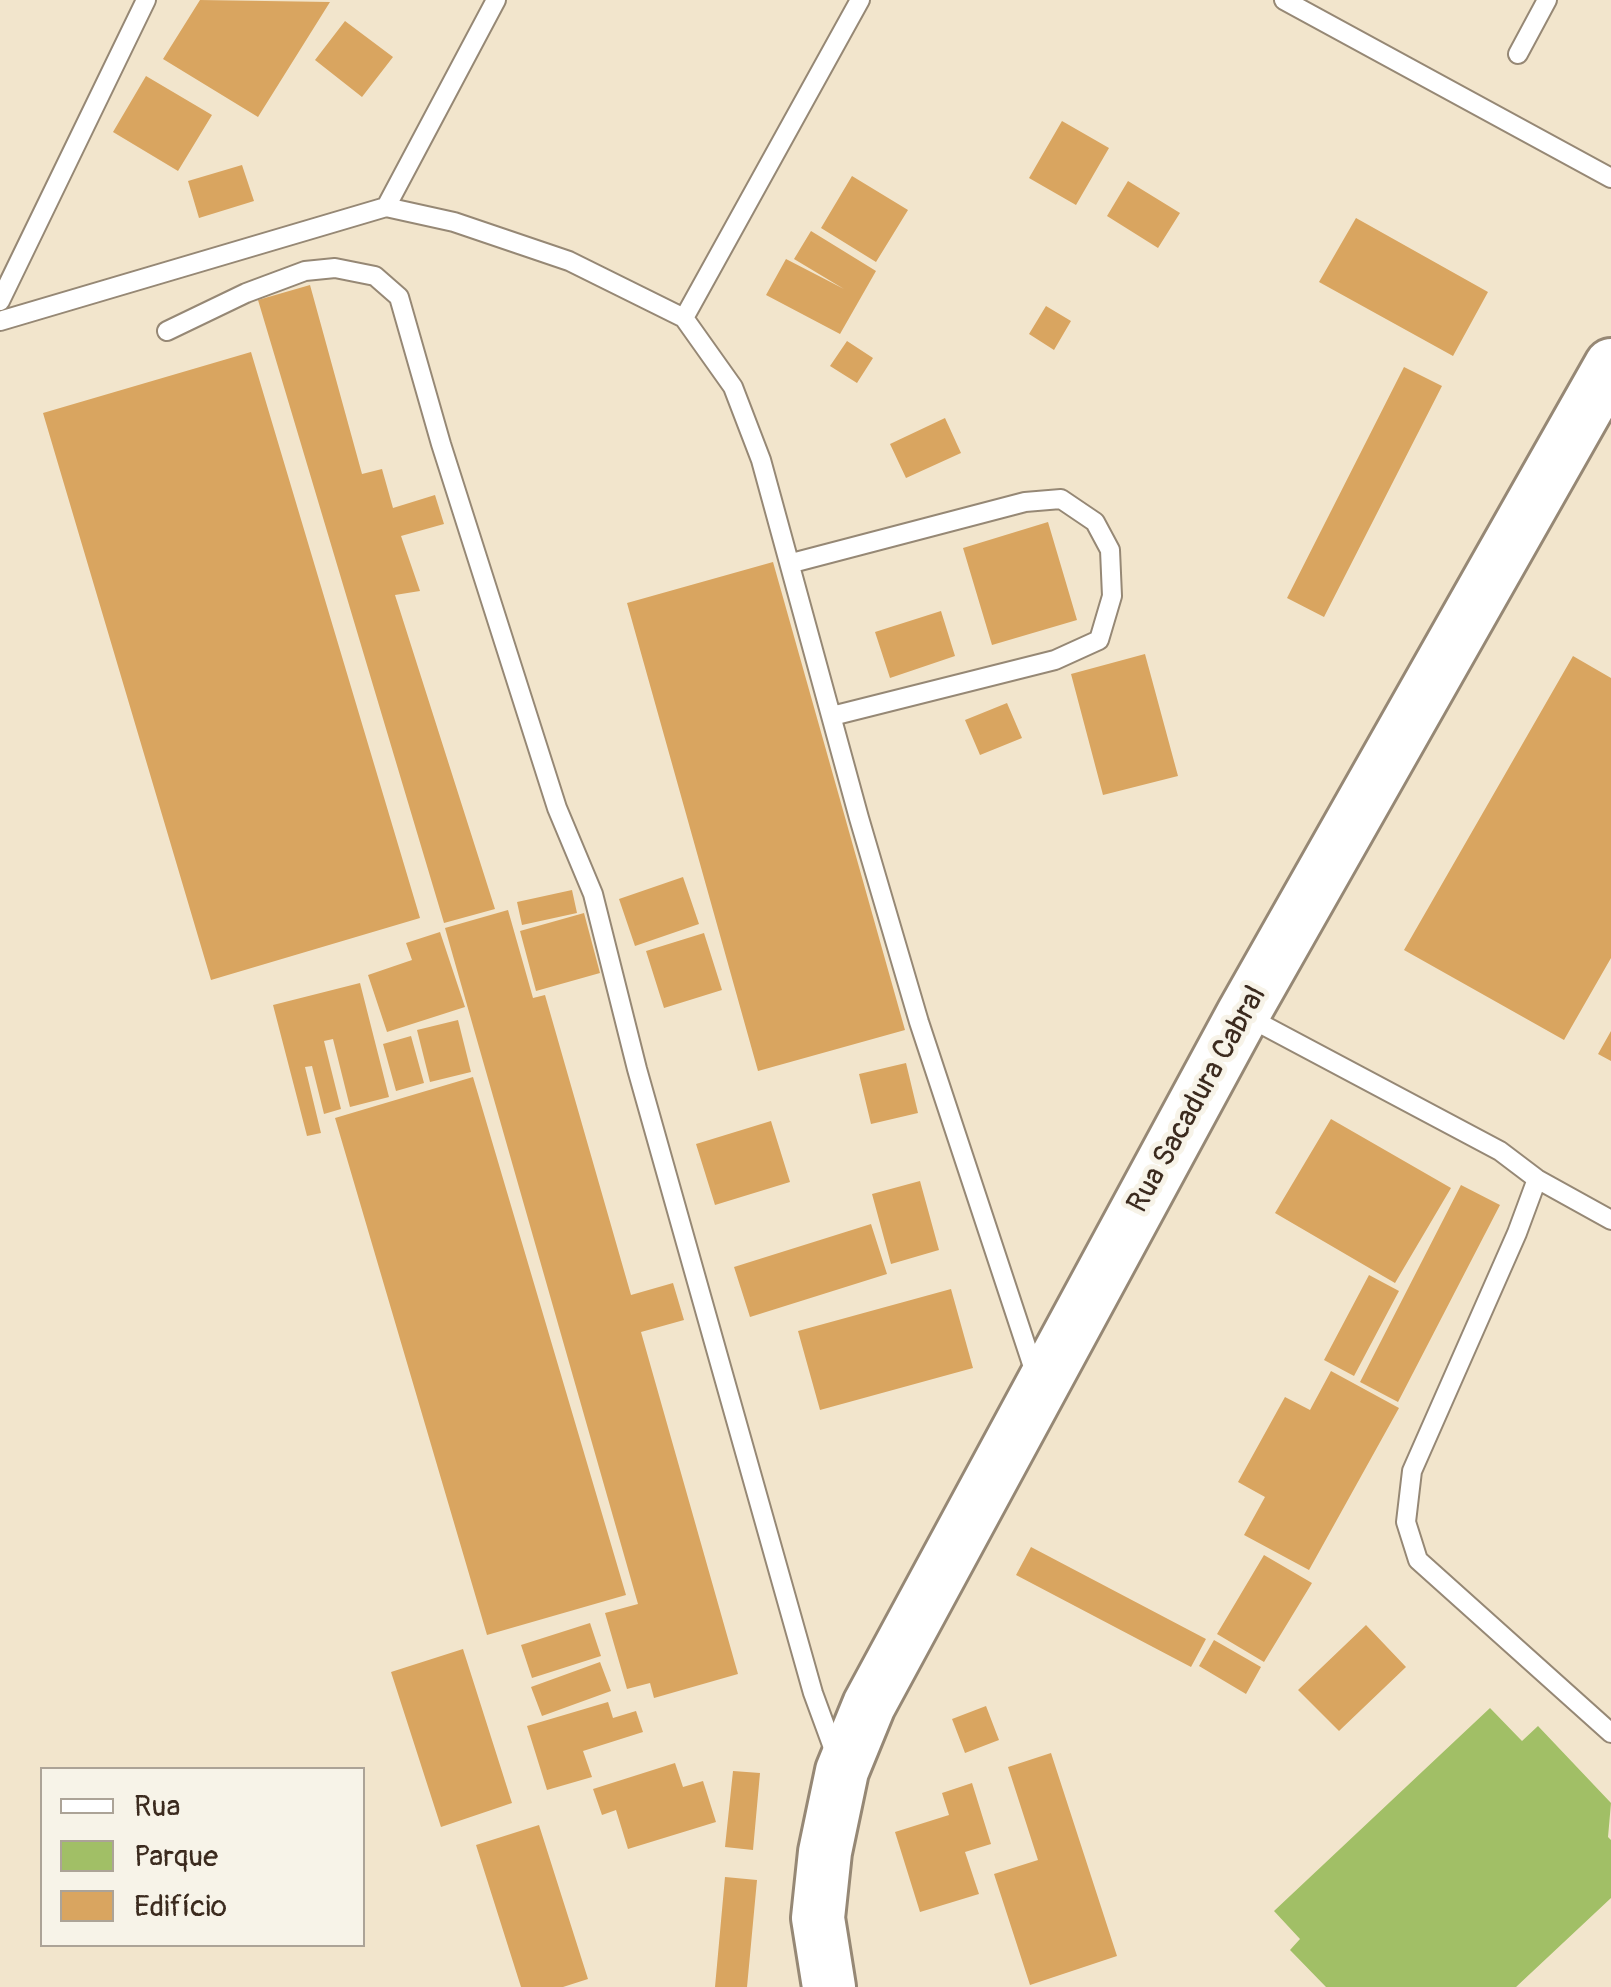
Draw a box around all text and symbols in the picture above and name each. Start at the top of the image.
street label: Rua Sacadura Cabral [1121,980,1275,1220]
legend [40,1767,365,1947]
text: Rua [134,1788,180,1825]
text: Parque [134,1838,218,1875]
text: Edifício [134,1888,227,1925]

